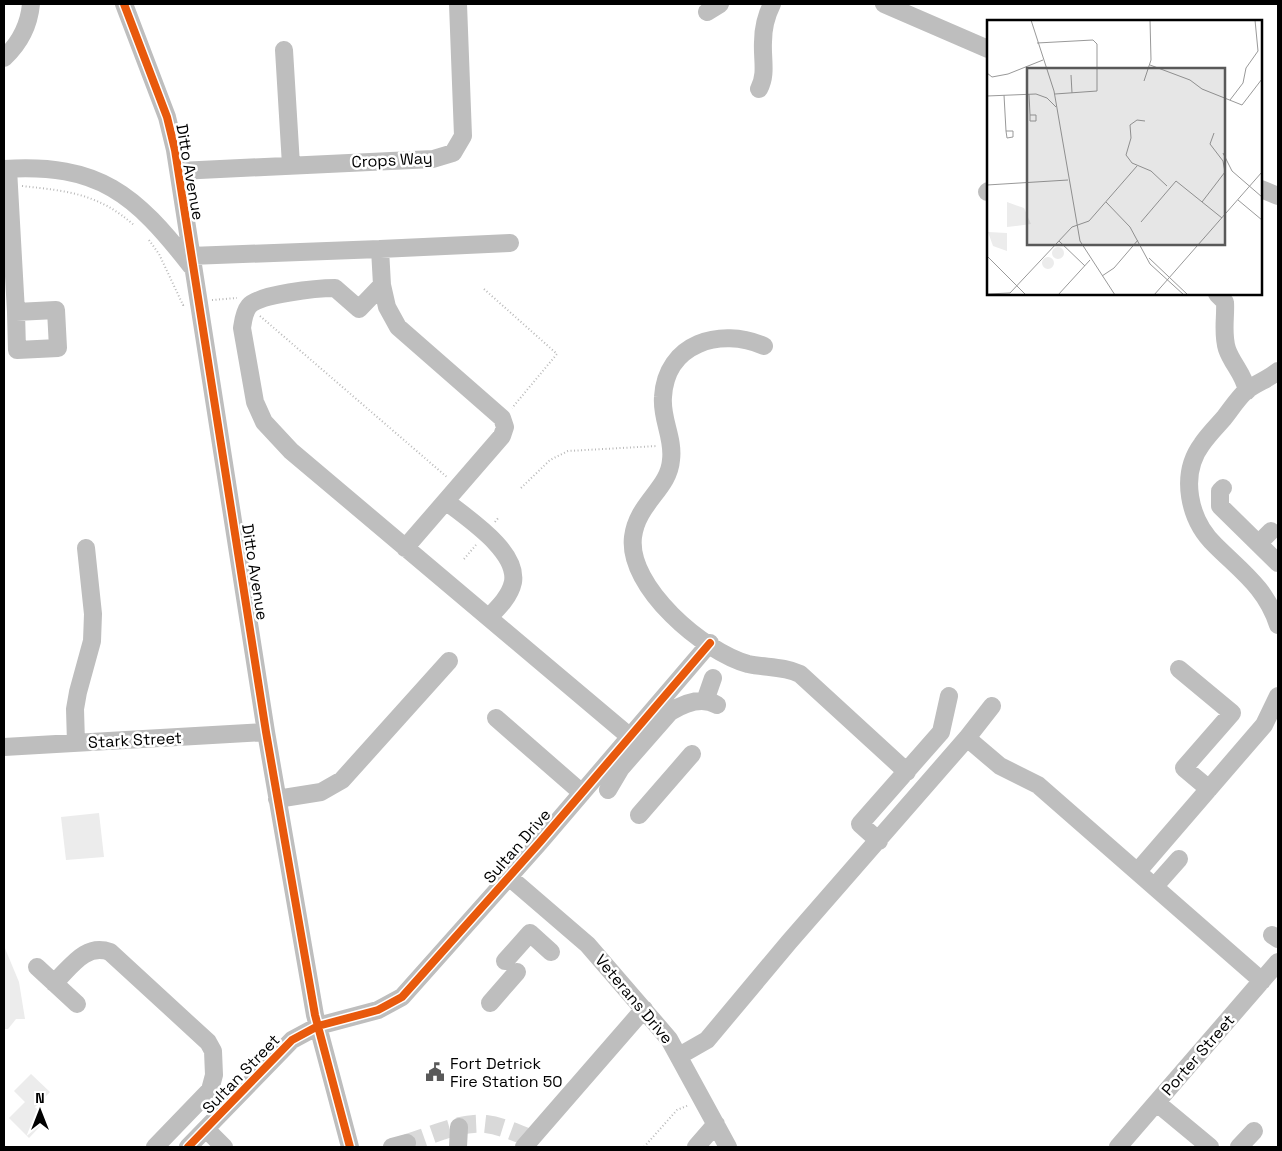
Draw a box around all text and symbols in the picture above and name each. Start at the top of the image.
inset map [987,20,1262,295]
street label: Ditto Avenue [171,122,209,222]
street label: Crops Way [351,147,433,173]
street label: Ditto Avenue [237,522,273,622]
street label: Stark Street [88,727,182,753]
street label: Sultan Drive [479,804,555,888]
street label: Veterans Drive [590,950,678,1048]
street label: Porter Street [1157,1010,1239,1100]
street label: Sultan Street [198,1030,284,1118]
place label: Fort Detrick Fire Station 50 [450,1053,563,1092]
public building icon: Fort Detrick Fire Station 50 [424,1061,446,1083]
north arrow [15,1086,65,1136]
text: N [35,1089,45,1107]

